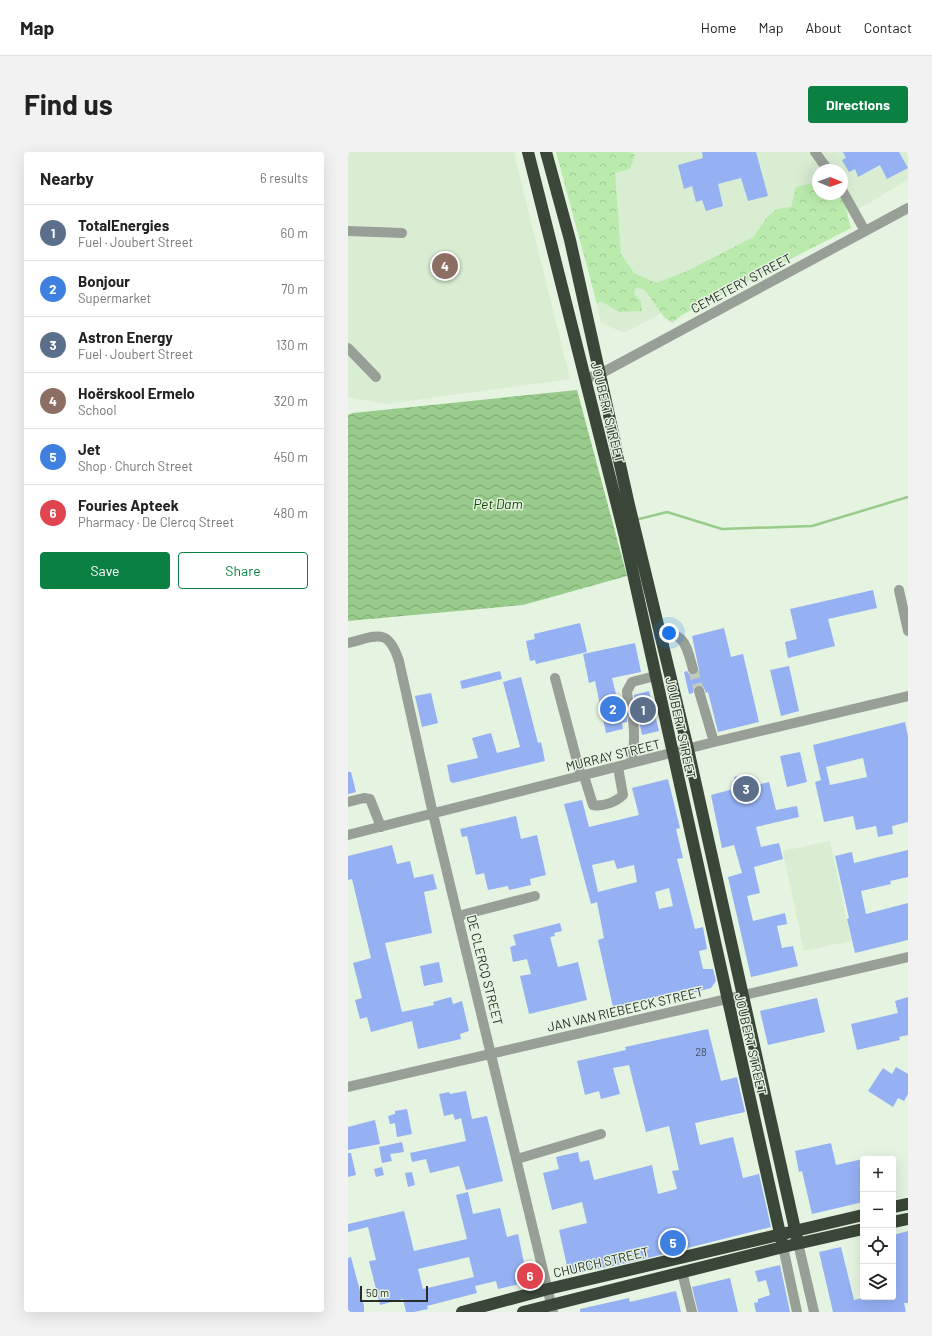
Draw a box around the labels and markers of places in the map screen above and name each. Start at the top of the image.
pin: 4 [432,251,458,281]
pin: 2 [600,694,626,724]
pin: 1 [630,695,656,725]
pin: 3 [733,774,759,804]
pin: 5 [660,1228,686,1258]
pin: 6 [517,1261,543,1291]

